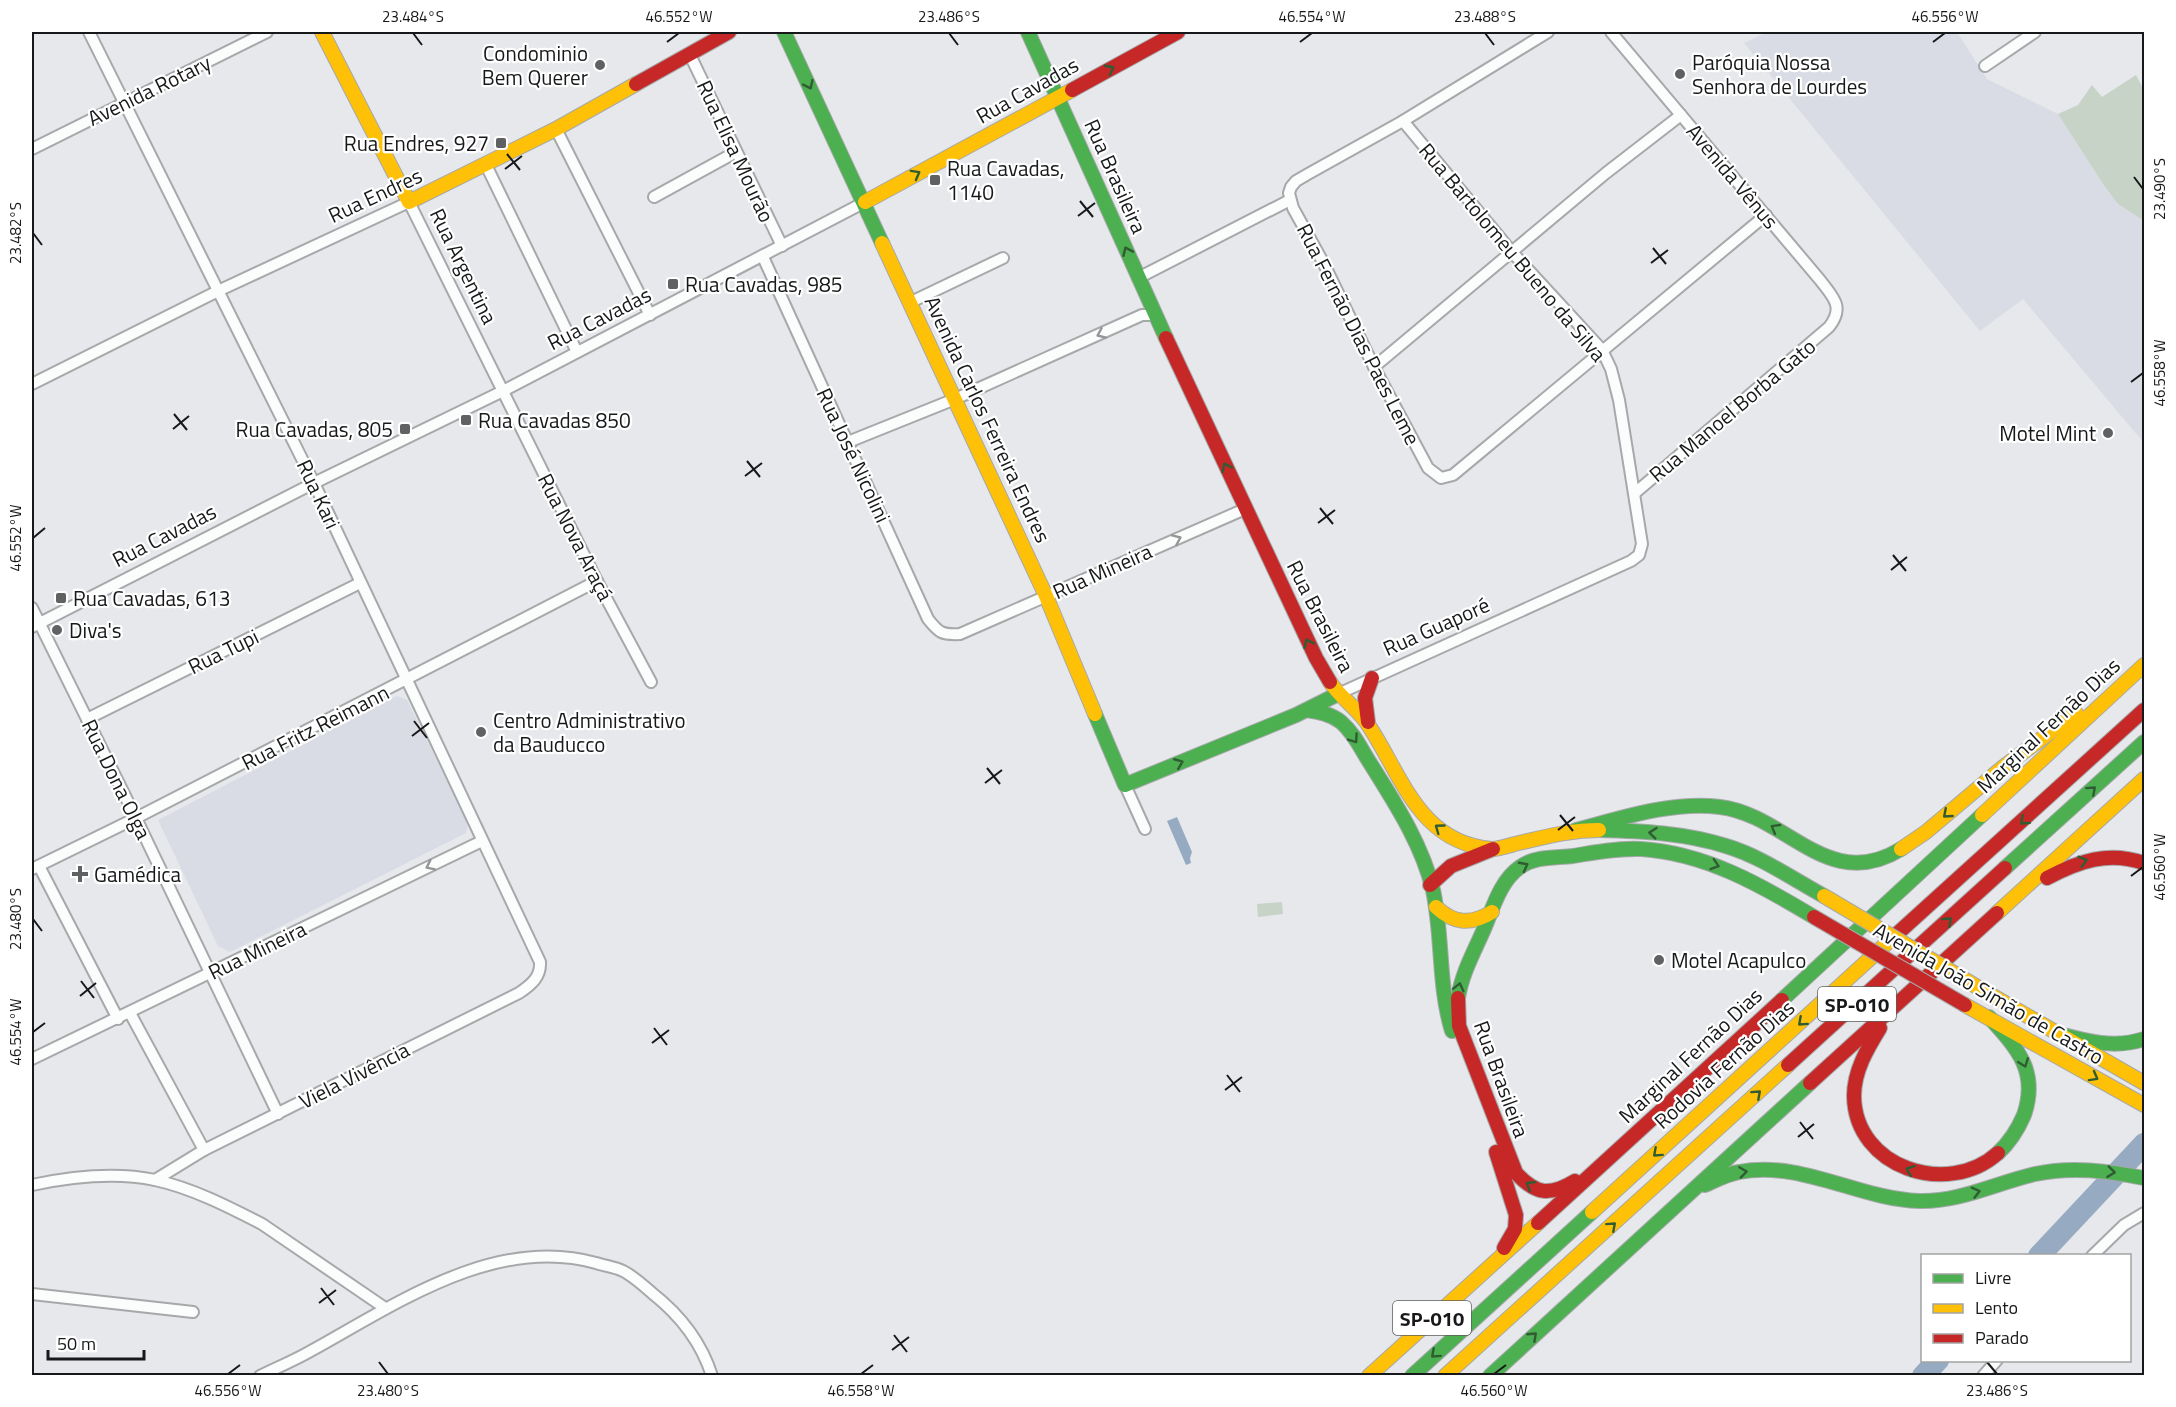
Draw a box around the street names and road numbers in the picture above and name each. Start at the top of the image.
street label: Avenida Rotary [82,46,216,134]
street label: Rua Cavadas [970,49,1084,131]
street label: Rua Elisa Mourão [689,75,783,227]
street label: Rua Brasileira [1077,114,1156,239]
street label: Avenida Vênus [1679,116,1787,236]
street label: Rua Bartolomeu Bueno da Silva [1412,135,1615,369]
street label: Rua Endres [323,159,427,231]
street label: Rua Argentina [422,203,506,330]
street label: Rua Fernão Dias Paes Leme [1289,218,1429,450]
street label: Rua Cavadas [541,278,657,358]
street label: Avenida Carlos Ferreira Endres [917,290,1059,548]
street label: Rua Manoel Borba Gato [1642,331,1822,489]
street label: Rua José Nicolini [809,382,899,528]
street label: Rua Kari [289,454,349,534]
street label: Rua Nova Araçá [530,468,622,607]
street label: Rua Cavadas [106,495,222,575]
street label: Rua Mineira [1047,535,1157,607]
street label: Rua Brasileira [1279,554,1363,678]
street label: Rua Guaporé [1378,588,1494,664]
street label: Rua Tupi [182,620,264,682]
street label: Marginal Fernão Dias [1969,650,2127,800]
street label: Rua Fritz Reimann [236,676,394,778]
street label: Rua Dona Olga [74,713,160,845]
street label: Rua Mineira [202,912,312,988]
street label: Avenida João Simão de Castro [1868,914,2110,1072]
street label: Marginal Fernão Dias [1611,980,1769,1130]
road number: SP-010 [1818,987,1896,1021]
street label: Rodovia Fernão Dias [1646,992,1802,1136]
street label: Rua Brasileira [1466,1016,1538,1142]
street label: Viela Vivência [293,1033,415,1117]
road number: SP-010 [1393,1301,1471,1335]

